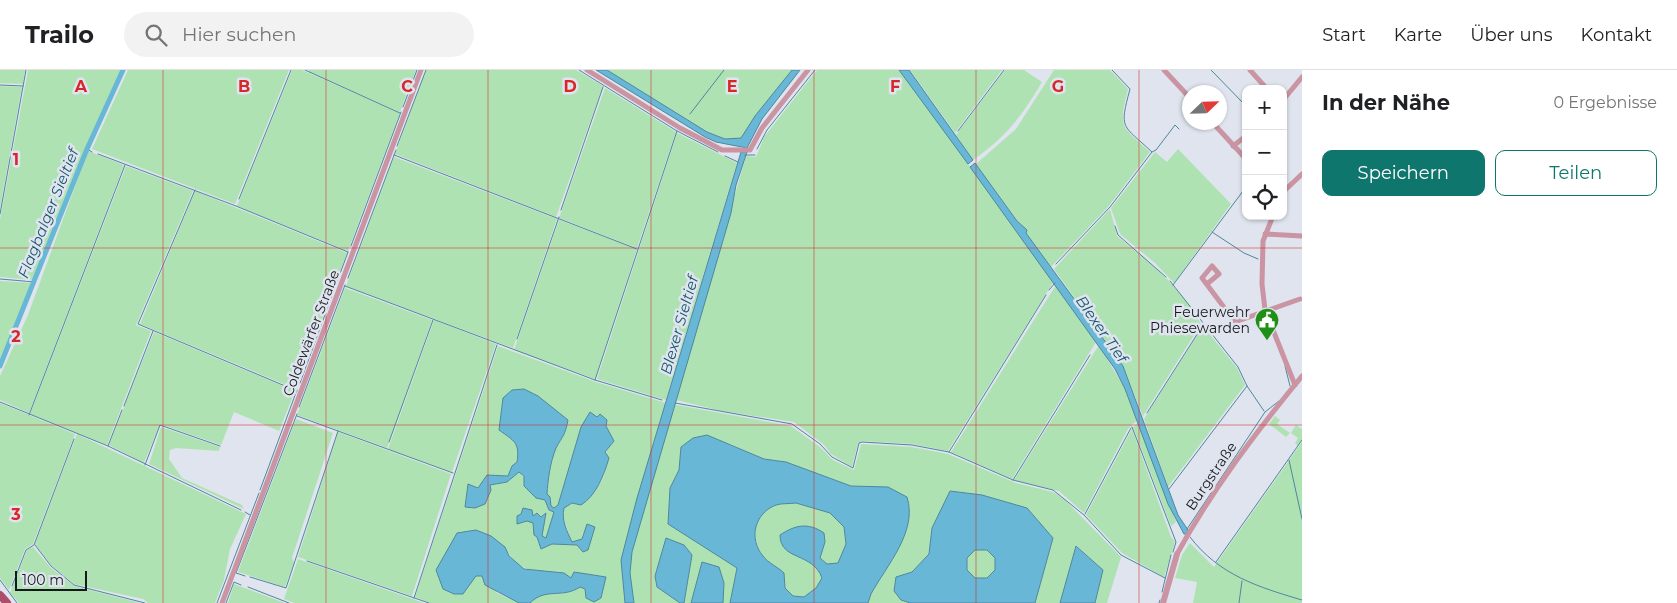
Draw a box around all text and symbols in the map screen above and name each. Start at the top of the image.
search box [124,12,474,57]
text: Trailo [25,20,94,49]
icon: search [142,21,170,49]
text: Hier suchen [182,23,296,46]
text: Start [1322,24,1366,46]
text: Karte [1394,24,1442,46]
text: Über uns [1470,24,1553,46]
text: Kontakt [1581,24,1652,46]
text: A [74,77,88,96]
text: B [238,77,250,96]
text: C [401,77,413,96]
text: D [563,77,577,96]
text: E [727,77,737,96]
text: F [890,77,900,96]
text: G [1052,77,1064,96]
north arrow [1182,85,1227,130]
map controls [1242,85,1287,220]
button: + [1242,85,1287,130]
text: In der Nähe [1322,90,1450,115]
text: 0 Ergebnisse [1553,93,1657,112]
button: − [1242,130,1287,175]
water label: Flagbalger Sieltief [13,144,83,281]
text: 1 [13,150,19,169]
button: Speichern [1322,150,1485,196]
button: Teilen [1495,150,1657,196]
button: locate [1242,175,1287,220]
street label: Coldewärfer Straße [279,267,343,399]
water label: Blexer Sieltief [656,272,703,376]
water label: Blexer Tief [1072,292,1133,368]
place label: Feuerwehr Phiesewarden [1150,303,1250,337]
public building icon: Feuerwehr Phiesewarden [1254,307,1280,341]
text: 2 [11,327,21,346]
street label: Burgstraße [1182,438,1240,514]
text: 3 [10,505,21,524]
scale bar [15,568,88,591]
text: 100 m [22,571,64,589]

